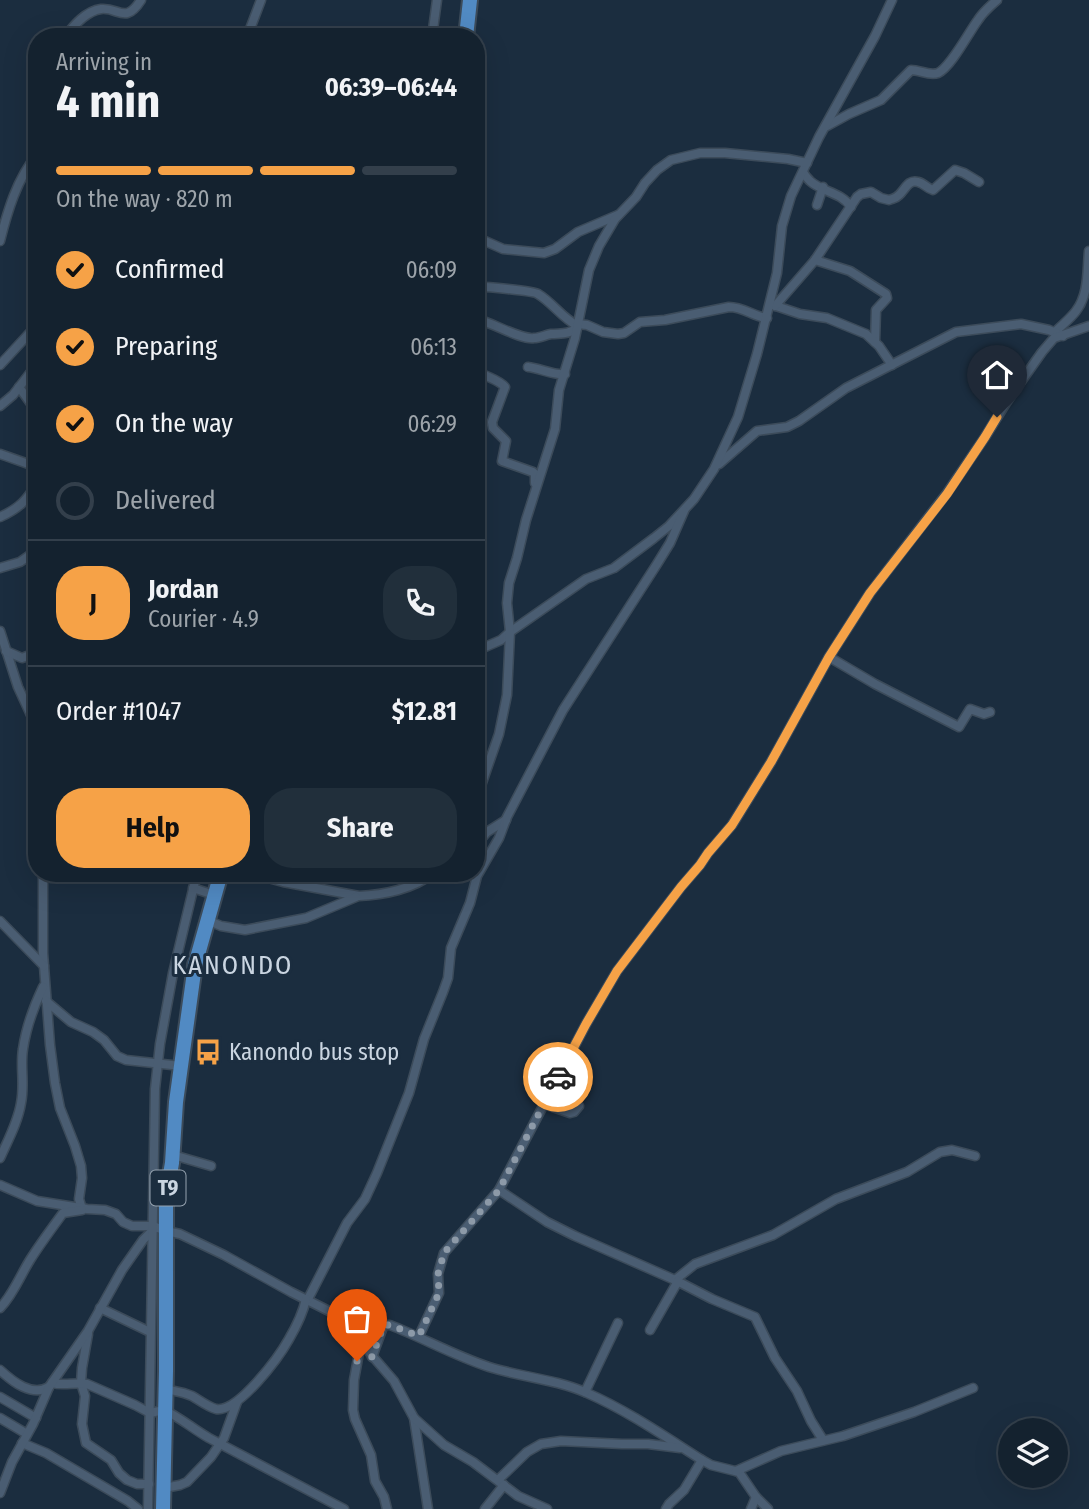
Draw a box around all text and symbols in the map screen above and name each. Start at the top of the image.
text: Arriving in [56,48,152,76]
text: 06:39–06:44 [325,72,457,103]
text: 4 min [56,74,160,129]
text: On the way · 820 m [56,185,233,213]
icon: check [56,251,94,289]
text: Confirmed [115,254,225,285]
text: 06:09 [406,256,457,284]
icon: check [56,328,94,366]
text: Preparing [115,331,217,362]
text: 06:13 [410,333,457,361]
pin [967,345,1027,417]
icon: home [978,356,1016,394]
icon: check [56,405,94,443]
text: On the way [115,408,233,439]
text: 06:29 [408,410,457,438]
text: Delivered [115,485,216,516]
button: phone [383,566,457,640]
text: Jordan [148,574,219,605]
text: J [89,588,97,619]
text: Courier · 4.9 [148,605,259,633]
text: Order #1047 [56,696,181,727]
text: $12.81 [392,696,457,727]
button: Help [56,788,250,868]
button: Share [264,788,457,868]
district label: KANONDO [173,950,293,981]
bus stop icon: Kanondo bus stop [193,1037,223,1067]
place label: Kanondo bus stop [229,1038,399,1066]
courier [523,1042,593,1112]
icon: car [539,1058,577,1096]
road number: T9 [150,1170,186,1206]
pin [327,1289,387,1361]
icon: bag [338,1300,376,1338]
map controls [998,1418,1068,1488]
button: layers [998,1418,1068,1488]

